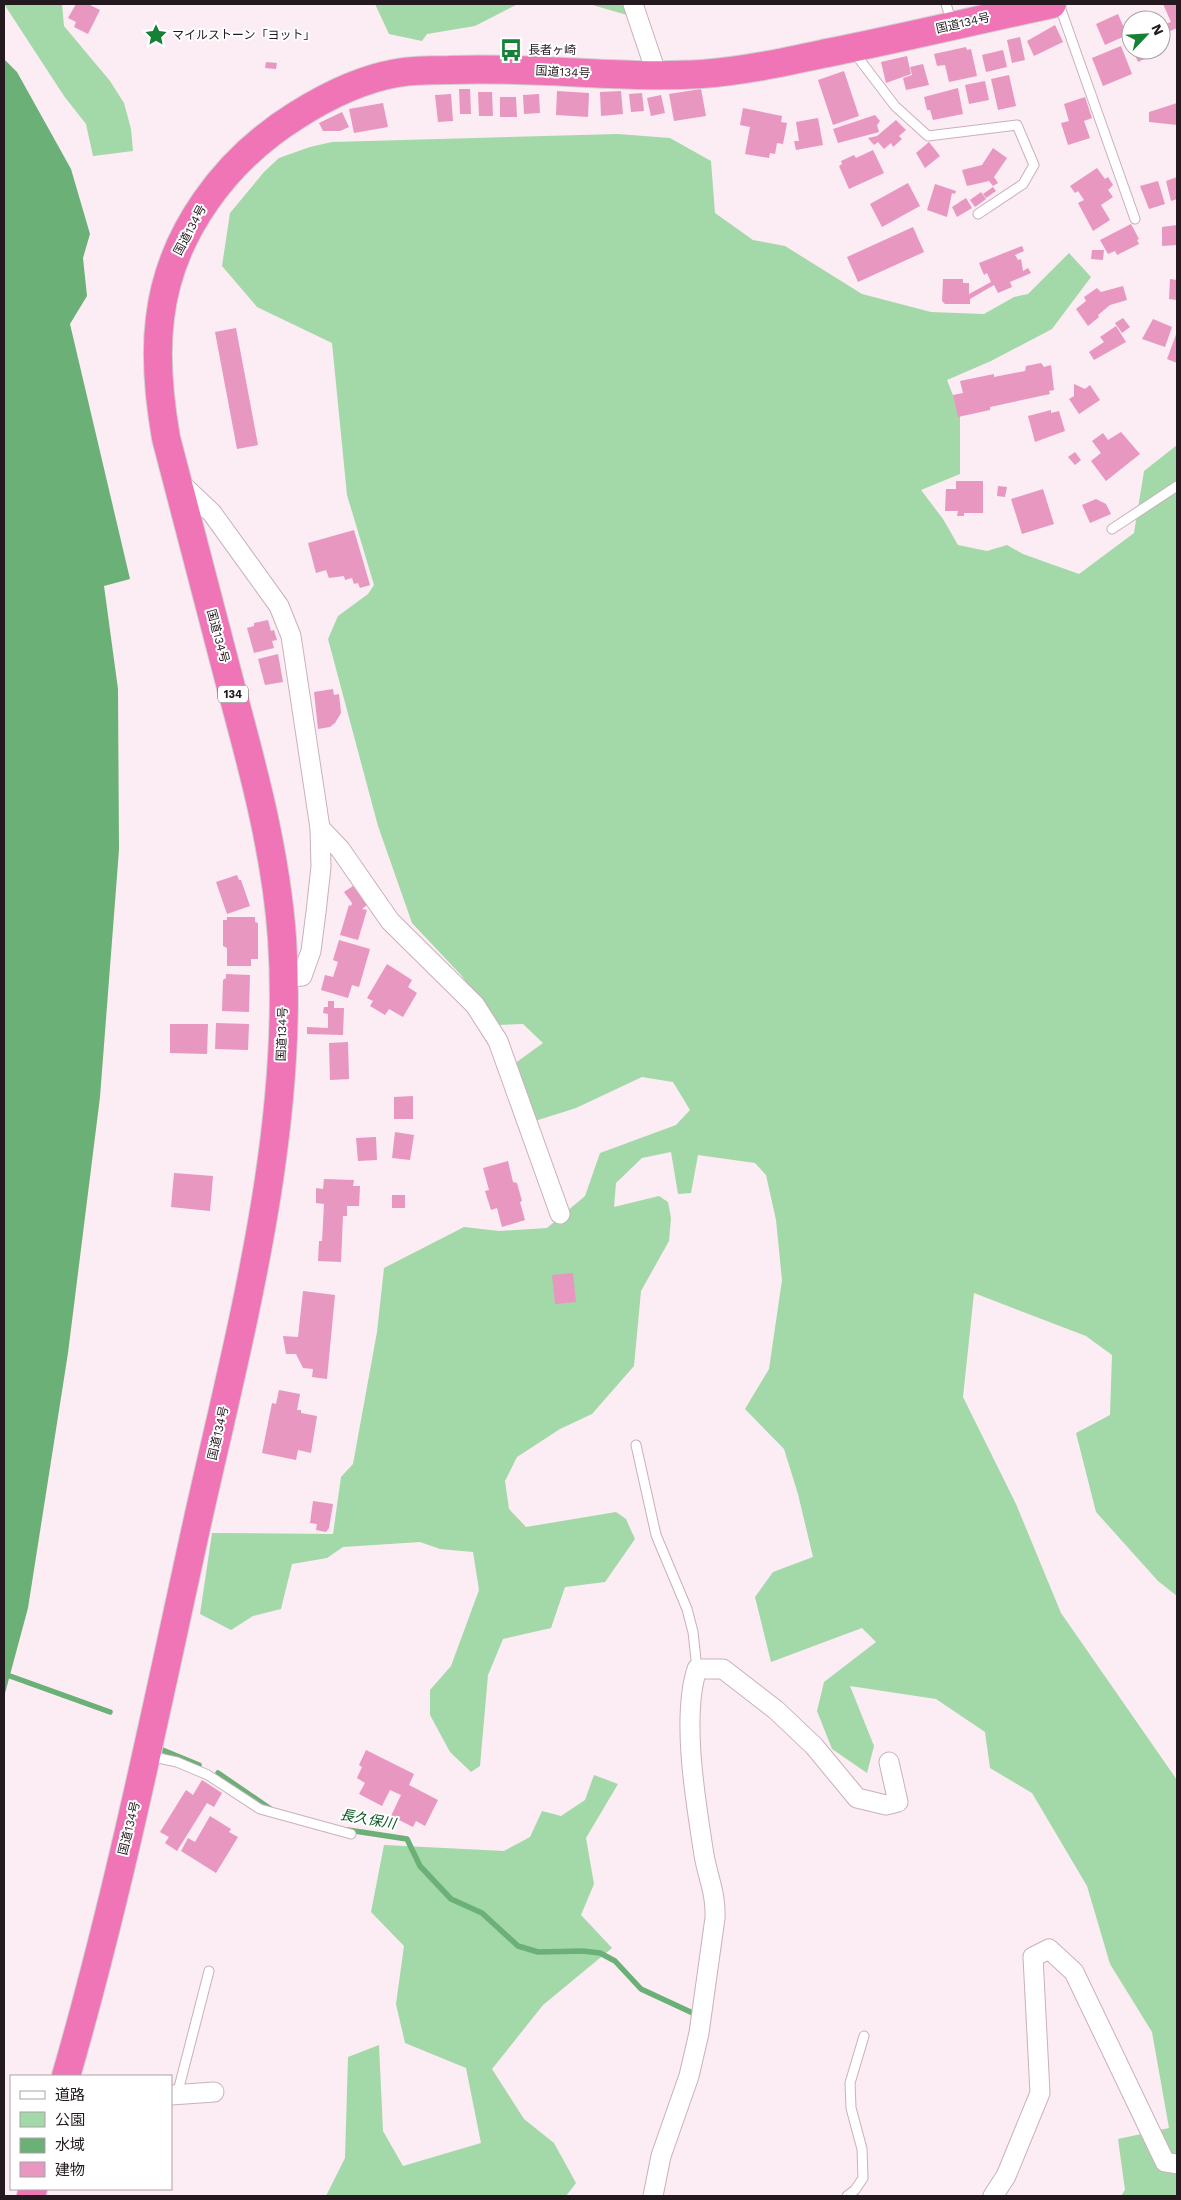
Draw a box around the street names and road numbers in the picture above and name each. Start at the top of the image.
street label: 国道134号 [935,10,991,36]
street label: 国道134号 [535,64,591,80]
street label: 国道134号 [171,202,209,258]
street label: 国道134号 [204,608,232,664]
road number: 134 [218,686,248,702]
street label: 国道134号 [274,1006,290,1062]
street label: 国道134号 [205,1405,231,1461]
street label: 国道134号 [116,1800,142,1856]

